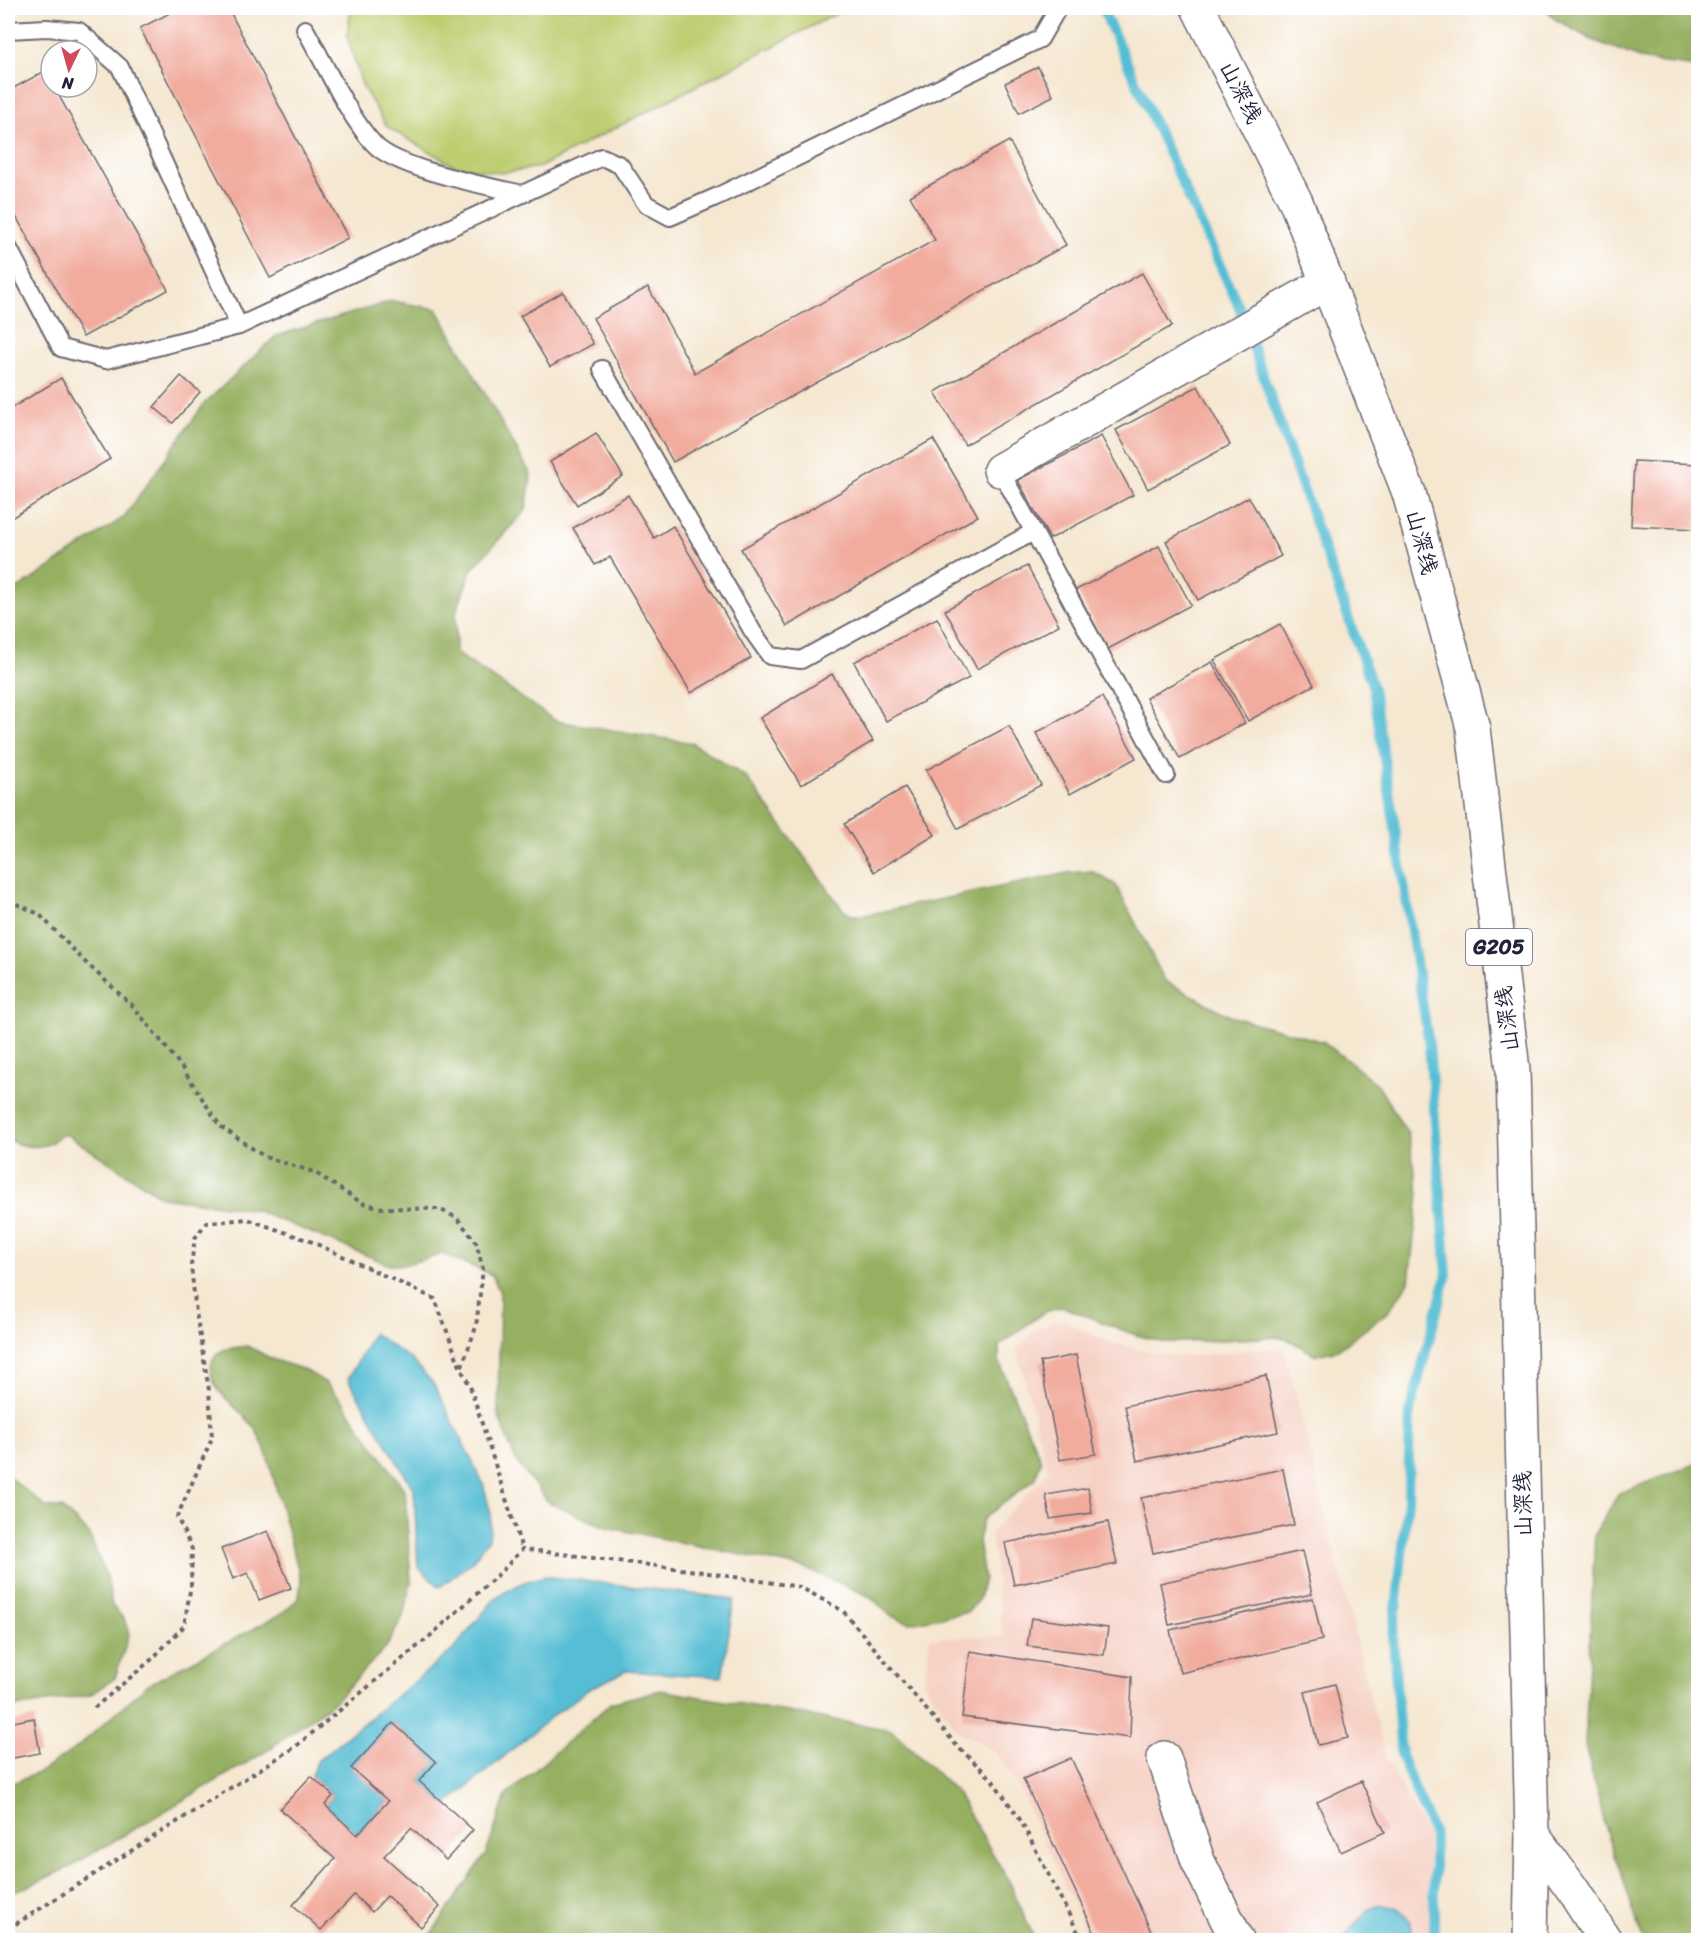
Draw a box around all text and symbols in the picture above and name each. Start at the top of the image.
north arrow [39,39,99,99]
street label: 山深线 [1209,54,1273,130]
text: N [60,68,76,98]
street label: 山深线 [1395,505,1449,579]
road number: G205 [1466,929,1532,965]
street label: 山深线 [1484,984,1530,1054]
street label: 山深线 [1503,1471,1543,1537]

